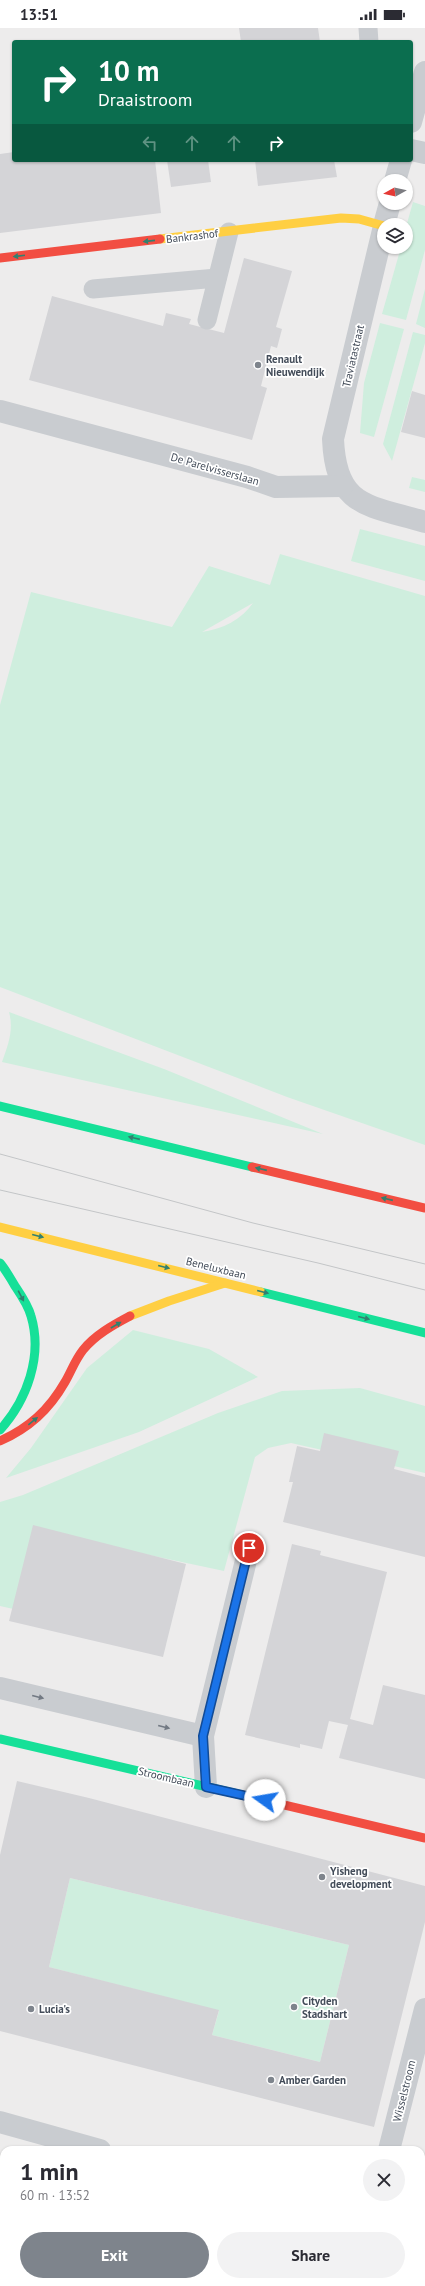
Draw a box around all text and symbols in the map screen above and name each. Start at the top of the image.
text: 13:51 [20,5,58,24]
text: 10 m [98,52,159,89]
icon: right [32,56,84,108]
text: Draaistroom [98,88,192,111]
icon: left [139,132,161,154]
icon: ahead [181,132,203,154]
icon: ahead [223,132,245,154]
icon: right [265,132,287,154]
north arrow [377,174,413,210]
map controls [377,174,413,254]
button: layers [377,218,413,254]
street label: Bankrashof [165,226,219,246]
one-way arrow [143,238,155,244]
one-way arrow [13,253,25,259]
street label: Traviatastraat [339,323,367,389]
place label: Renault Nieuwendijk [266,352,325,379]
marker: Renault Nieuwendijk [253,360,263,370]
street label: De Parelvisserslaan [169,450,261,488]
one-way arrow [128,1135,140,1141]
one-way arrow [254,1165,267,1171]
one-way arrow [381,1195,393,1201]
one-way arrow [32,1233,44,1239]
street label: Beneluxbaan [185,1254,247,1282]
one-way arrow [158,1265,170,1271]
one-way arrow [17,1290,24,1302]
one-way arrow [257,1290,269,1296]
one-way arrow [358,1315,370,1321]
one-way arrow [110,1321,122,1328]
one-way arrow [27,1416,38,1425]
pin [232,1531,266,1565]
icon: arrive [238,1537,260,1559]
one-way arrow [32,1694,44,1700]
one-way arrow [159,1724,171,1730]
street label: Stroombaan [137,1764,195,1790]
position arrow [244,1779,286,1821]
place label: Yisheng development [329,1864,392,1891]
marker: Yisheng development [317,1872,327,1882]
place label: Cityden Stadshart [302,1994,347,2021]
place label: Lucia's [39,2002,70,2016]
marker: Cityden Stadshart [289,2002,299,2012]
marker: Lucia's [26,2004,36,2014]
street label: Wisselstroom [390,2059,418,2123]
place label: Amber Garden [279,2073,346,2087]
marker: Amber Garden [266,2075,276,2085]
text: 1 min [20,2156,79,2187]
button: close [363,2159,405,2201]
text: 60 m · 13:52 [20,2187,90,2204]
button: Exit [20,2232,209,2278]
button: Share [217,2232,405,2278]

